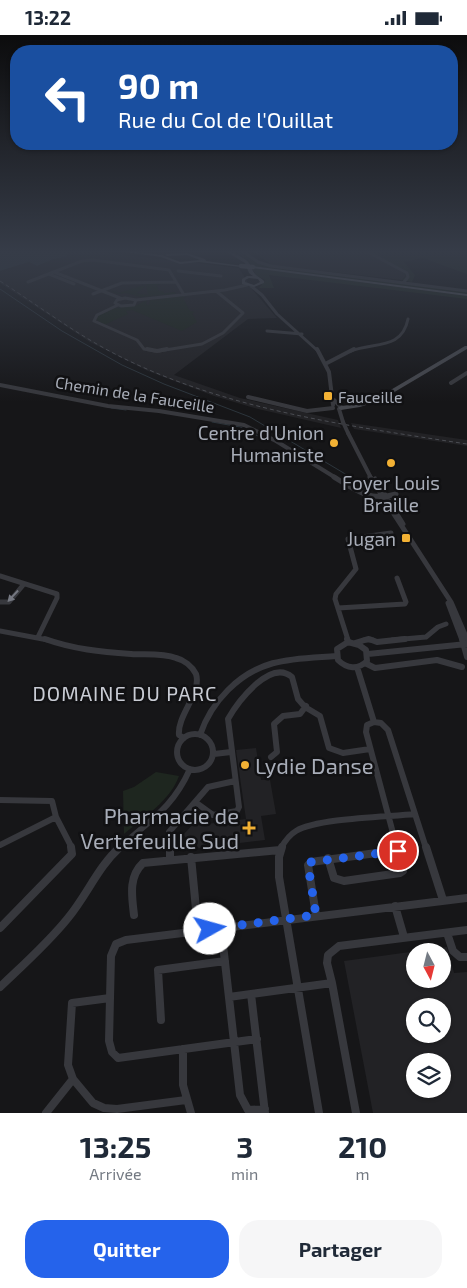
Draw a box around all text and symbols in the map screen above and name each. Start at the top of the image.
text: 13:22 [25,6,71,29]
text: 90 m [118,64,199,106]
icon: left [35,65,100,130]
text: Rue du Col de l'Ouillat [118,106,333,132]
street label: Chemin de la Fauceille [54,372,216,416]
place label: Fauceille [338,387,403,406]
marker: Fauceille [322,390,334,402]
place label: Centre d'Union Humaniste [198,421,324,466]
marker: Centre d'Union Humaniste [328,437,340,449]
marker: Foyer Louis Braille [385,457,397,469]
place label: Foyer Louis Braille [342,471,440,516]
place label: Jugan [347,527,396,550]
marker: Jugan [400,532,412,544]
one-way arrow [8,590,19,602]
district label: DOMAINE DU PARC [33,681,217,705]
place label: Lydie Danse [255,752,374,778]
marker: Lydie Danse [239,759,251,771]
place label: Pharmacie de Vertefeuille Sud [80,802,239,853]
marker: Pharmacie de Vertefeuille Sud [243,822,255,834]
pin [377,830,419,872]
icon: arrive [384,837,412,865]
position arrow [183,902,235,954]
north arrow [406,943,451,987]
map controls [406,943,451,1098]
button: search [406,998,451,1043]
button: layers [406,1053,451,1098]
text: 13:25 [80,1128,151,1164]
text: 3 [236,1128,253,1164]
text: 210 [338,1128,387,1164]
text: Arrivée [89,1164,142,1183]
text: min [231,1164,258,1183]
text: m [356,1164,370,1183]
button: Quitter [25,1220,229,1278]
button: Partager [239,1220,442,1278]

